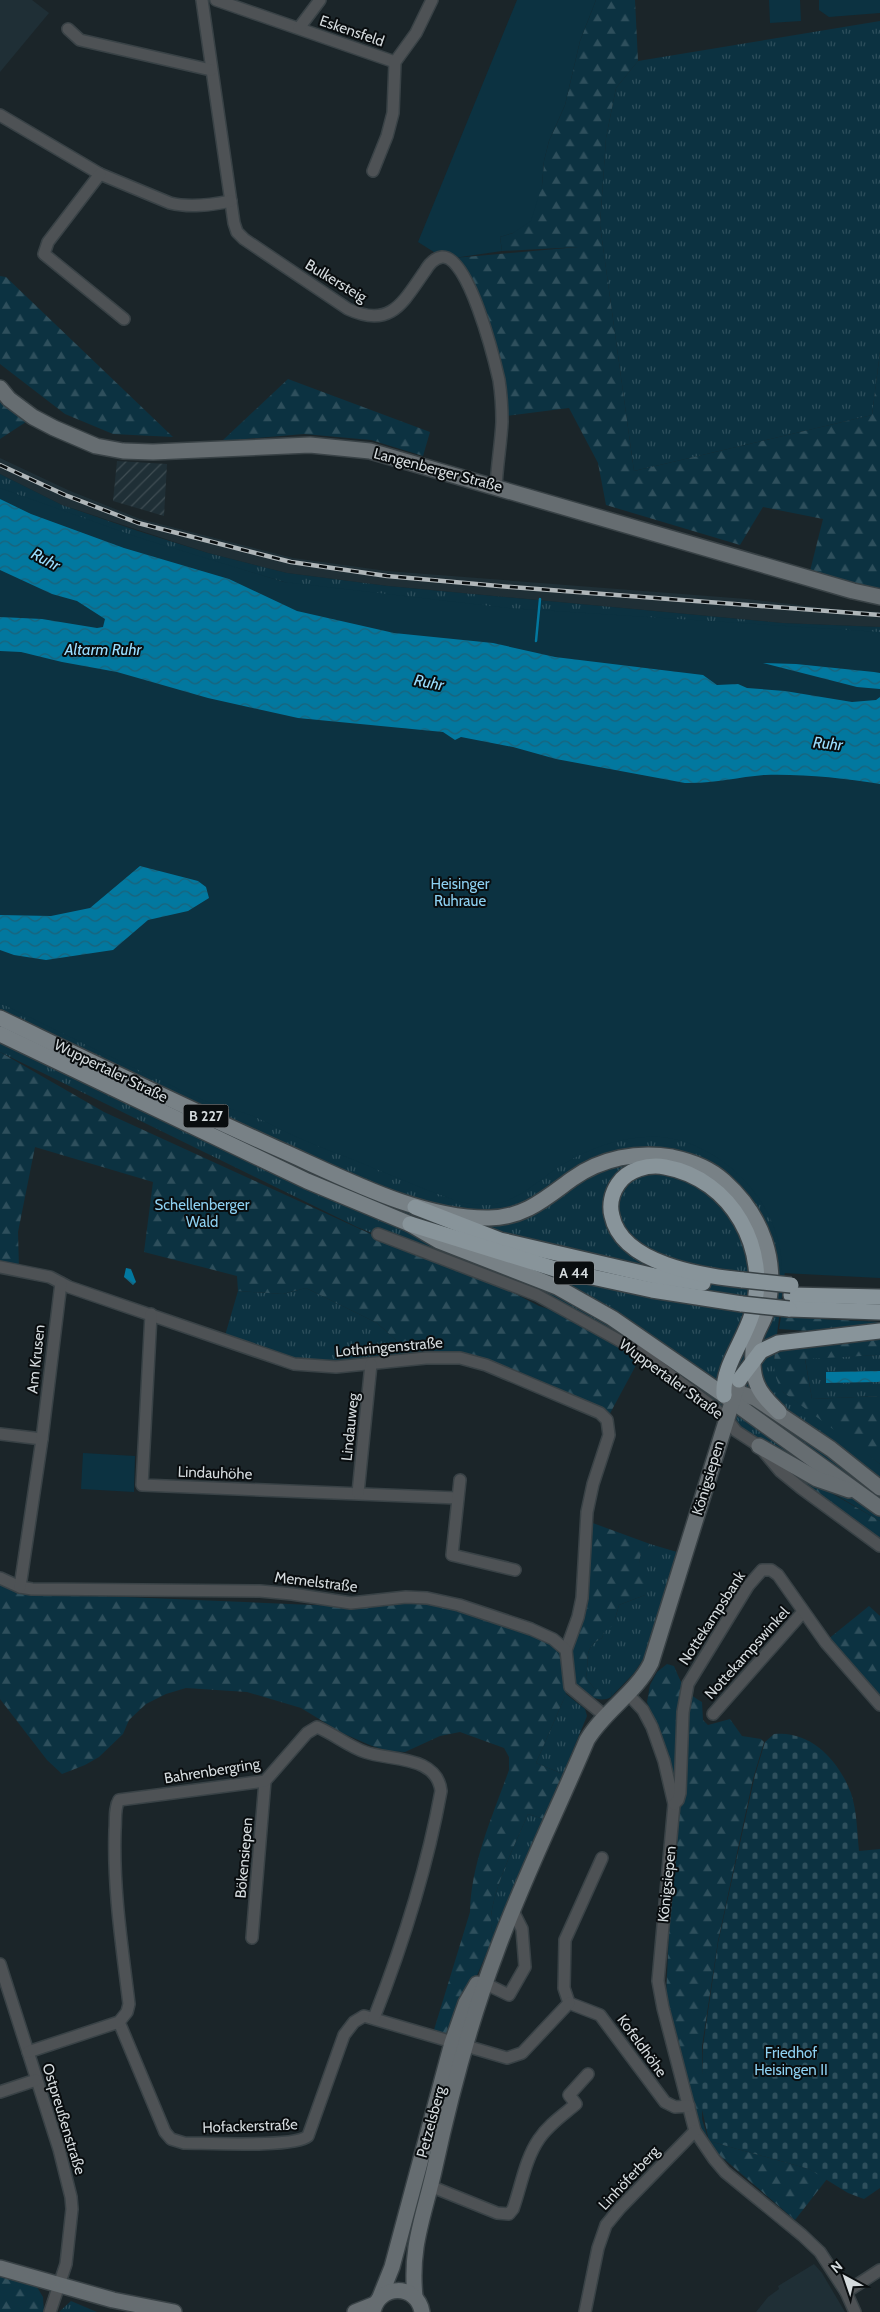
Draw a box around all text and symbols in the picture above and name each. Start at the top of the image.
street label: Eskensfeld [317,12,387,50]
street label: Bulkersteig [302,256,371,307]
street label: Langenberger Straße [372,444,504,496]
water label: Ruhr [28,544,64,575]
water label: Altarm Ruhr [64,640,143,659]
water label: Ruhr [412,670,446,695]
water label: Ruhr [812,732,845,755]
park label: Heisinger Ruhraue [431,875,490,910]
street label: Wuppertaler Straße [51,1036,171,1106]
road number: B 227 [184,1104,228,1128]
park label: Schellenberger Wald [155,1196,250,1231]
road number: A 44 [554,1262,594,1284]
street label: Am Krusen [23,1324,49,1394]
street label: Lothringenstraße [334,1333,444,1361]
street label: Wuppertaler Straße [616,1335,727,1423]
street label: Lindauweg [337,1392,363,1462]
street label: Königsiepen [688,1439,728,1517]
street label: Lindauhöhe [177,1463,253,1483]
street label: Nottekampsbank [675,1567,749,1668]
street label: Memelstraße [274,1568,359,1596]
street label: Nottekampswinkel [701,1603,793,1703]
street label: Bahrenbergring [163,1754,262,1787]
street label: Bökensiepen [231,1817,257,1899]
street label: Königsiepen [654,1845,680,1923]
street label: Kofeldhöhe [613,2011,671,2081]
park label: Friedhof Heisingen II [754,2044,828,2079]
street label: Ostpreußenstraße [39,2061,90,2177]
street label: Petzelsberg [413,2084,449,2160]
street label: Hofackerstraße [202,2115,298,2137]
street label: Linhöferberg [595,2142,663,2214]
north arrow [820,2252,870,2302]
text: N [827,2257,846,2277]

